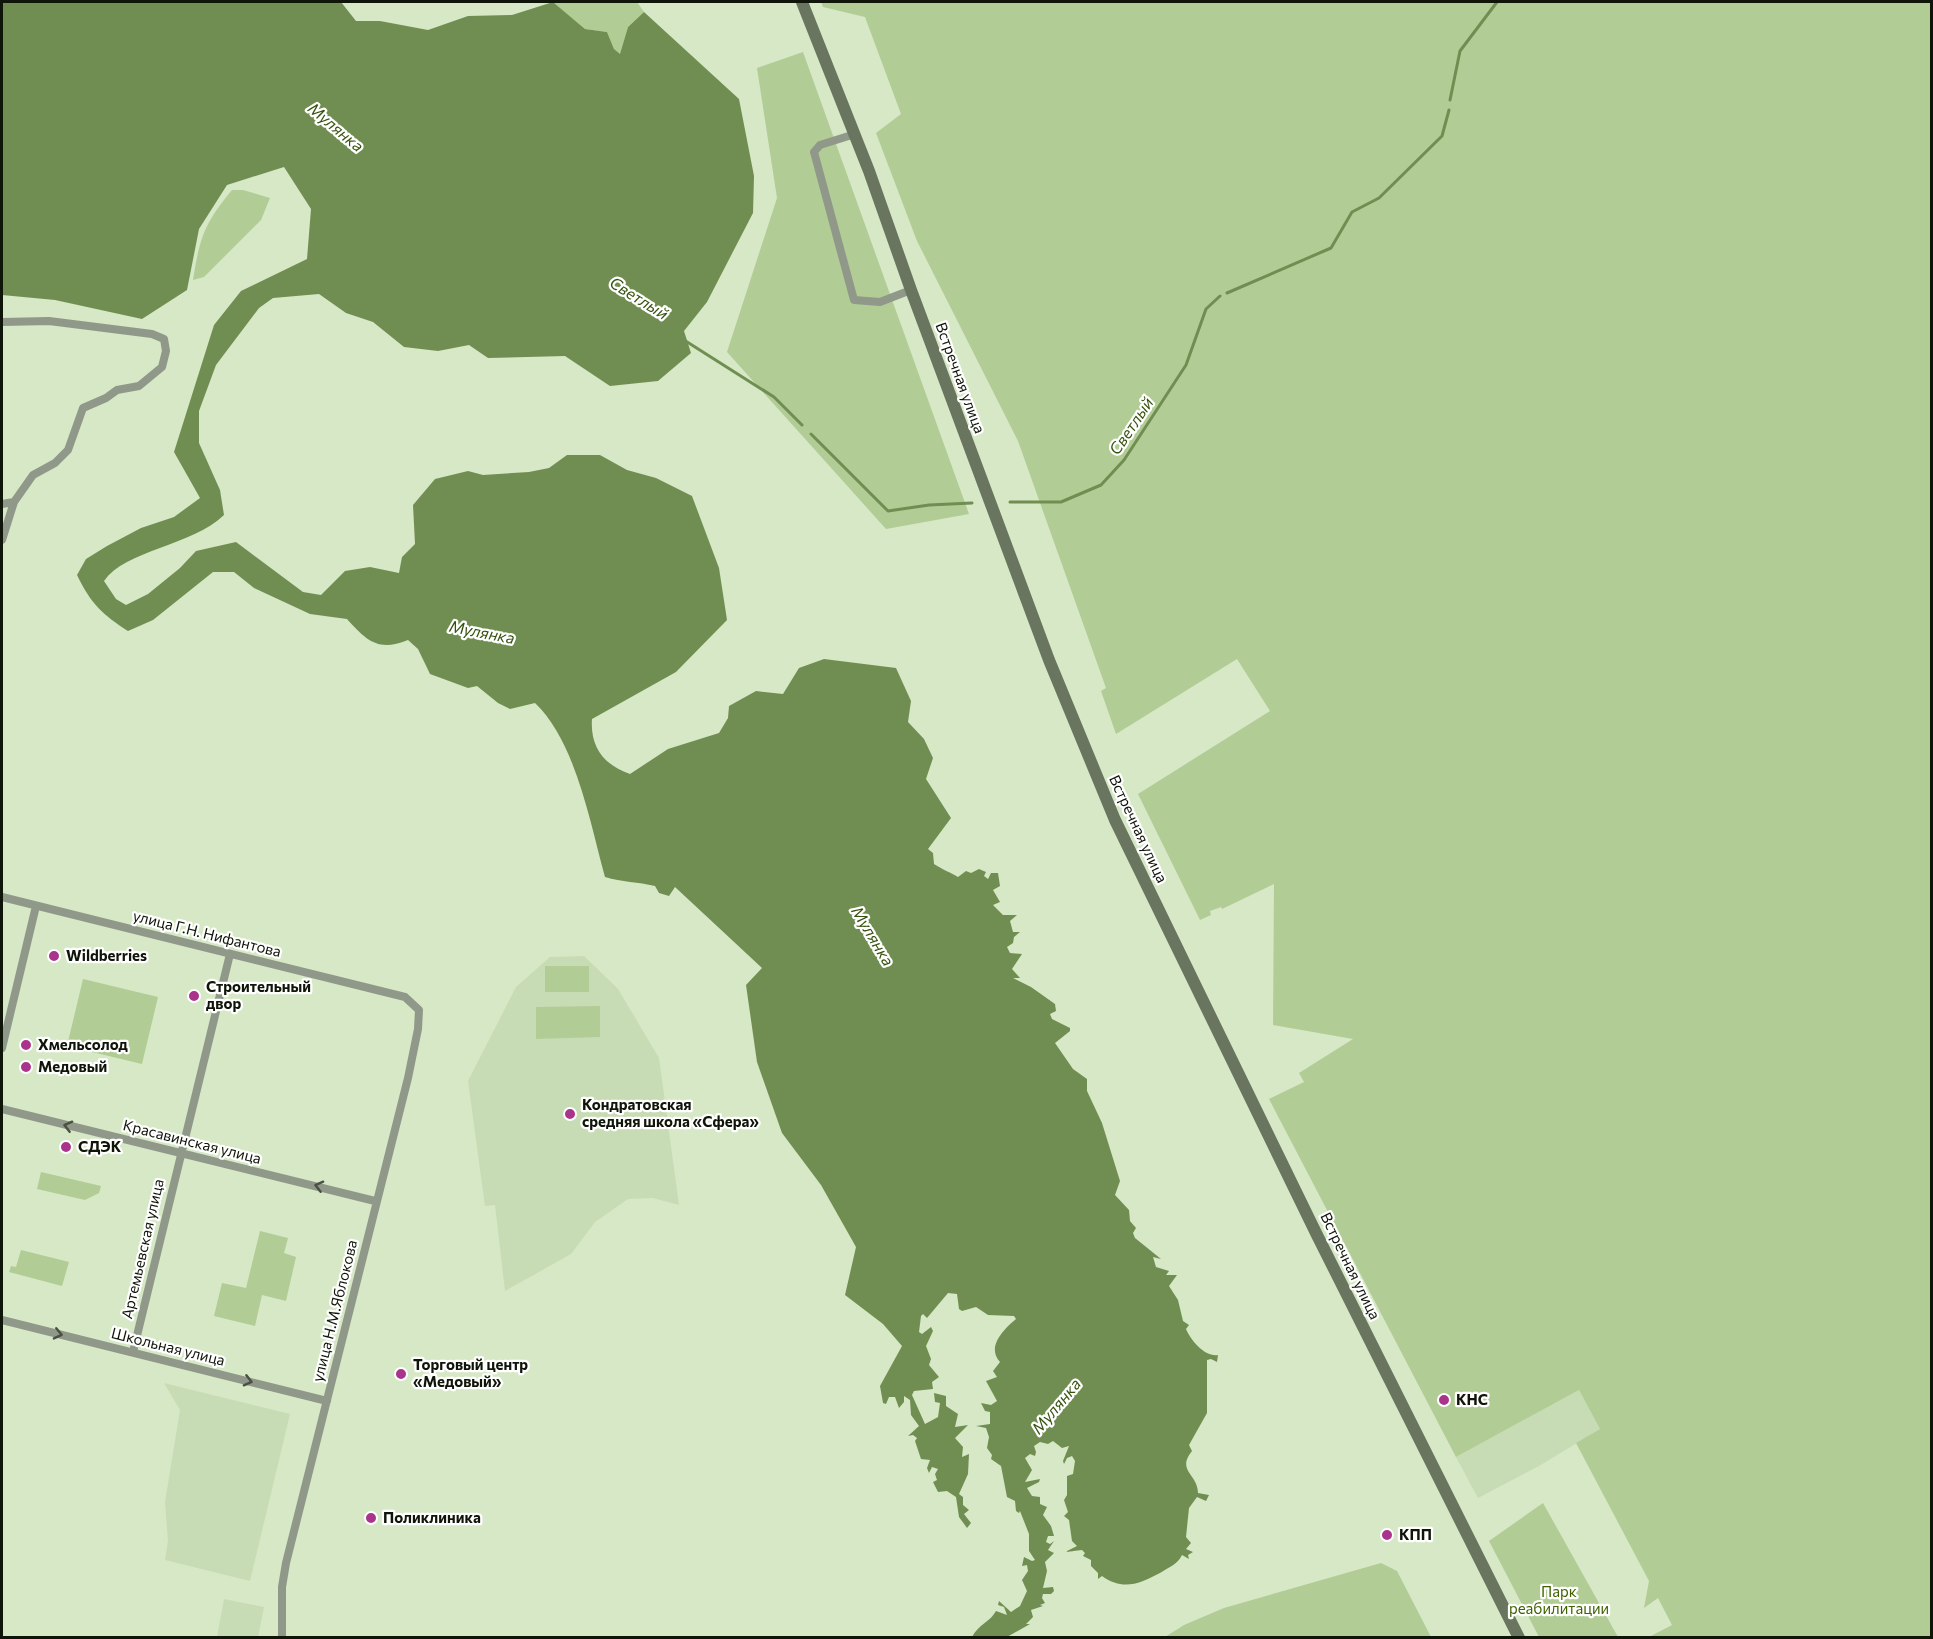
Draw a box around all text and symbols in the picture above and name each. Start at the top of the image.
water label: Мулянка [305,98,368,155]
water label: Светлый [607,272,672,323]
street label: Встречная улица [932,320,989,436]
water label: Светлый [1105,393,1157,458]
water label: Мулянка [448,616,516,647]
street label: Встречная улица [1106,772,1172,885]
water label: Мулянка [848,903,899,969]
street label: улица Г.Н. Нифантова [131,906,283,960]
place label: Wildberries [66,946,147,964]
marker: Wildberries [47,949,61,963]
place label: Строительный двор [206,977,311,1012]
marker: Строительный двор [187,989,201,1003]
place label: Хмельсолод [38,1035,129,1053]
marker: Хмельсолод [19,1038,33,1052]
place label: Медовый [38,1057,107,1075]
marker: Медовый [19,1060,33,1074]
place label: Кондратовская средняя школа «Сфера» [582,1095,759,1130]
marker: Кондратовская средняя школа «Сфера» [563,1107,577,1121]
street label: Красавинская улица [121,1115,263,1167]
one-way arrow [63,1120,73,1133]
place label: СДЭК [78,1137,122,1155]
marker: СДЭК [59,1140,73,1154]
street label: Артемьевская улица [117,1177,167,1321]
one-way arrow [314,1181,324,1194]
street label: Встречная улица [1317,1209,1385,1322]
street label: улица Н.М.Яблокова [308,1238,360,1384]
street label: Школьная улица [109,1323,227,1369]
one-way arrow [53,1327,63,1340]
place label: Торговый центр «Медовый» [413,1355,528,1390]
marker: Торговый центр «Медовый» [394,1367,408,1381]
one-way arrow [243,1373,253,1386]
water label: Мулянка [1027,1374,1084,1437]
place label: КНС [1456,1390,1488,1408]
marker: КНС [1437,1393,1451,1407]
place label: Поликлиника [383,1508,481,1526]
marker: Поликлиника [364,1511,378,1525]
place label: КПП [1399,1525,1432,1543]
marker: КПП [1380,1528,1394,1542]
park label: Парк реабилитации [1509,1582,1609,1617]

